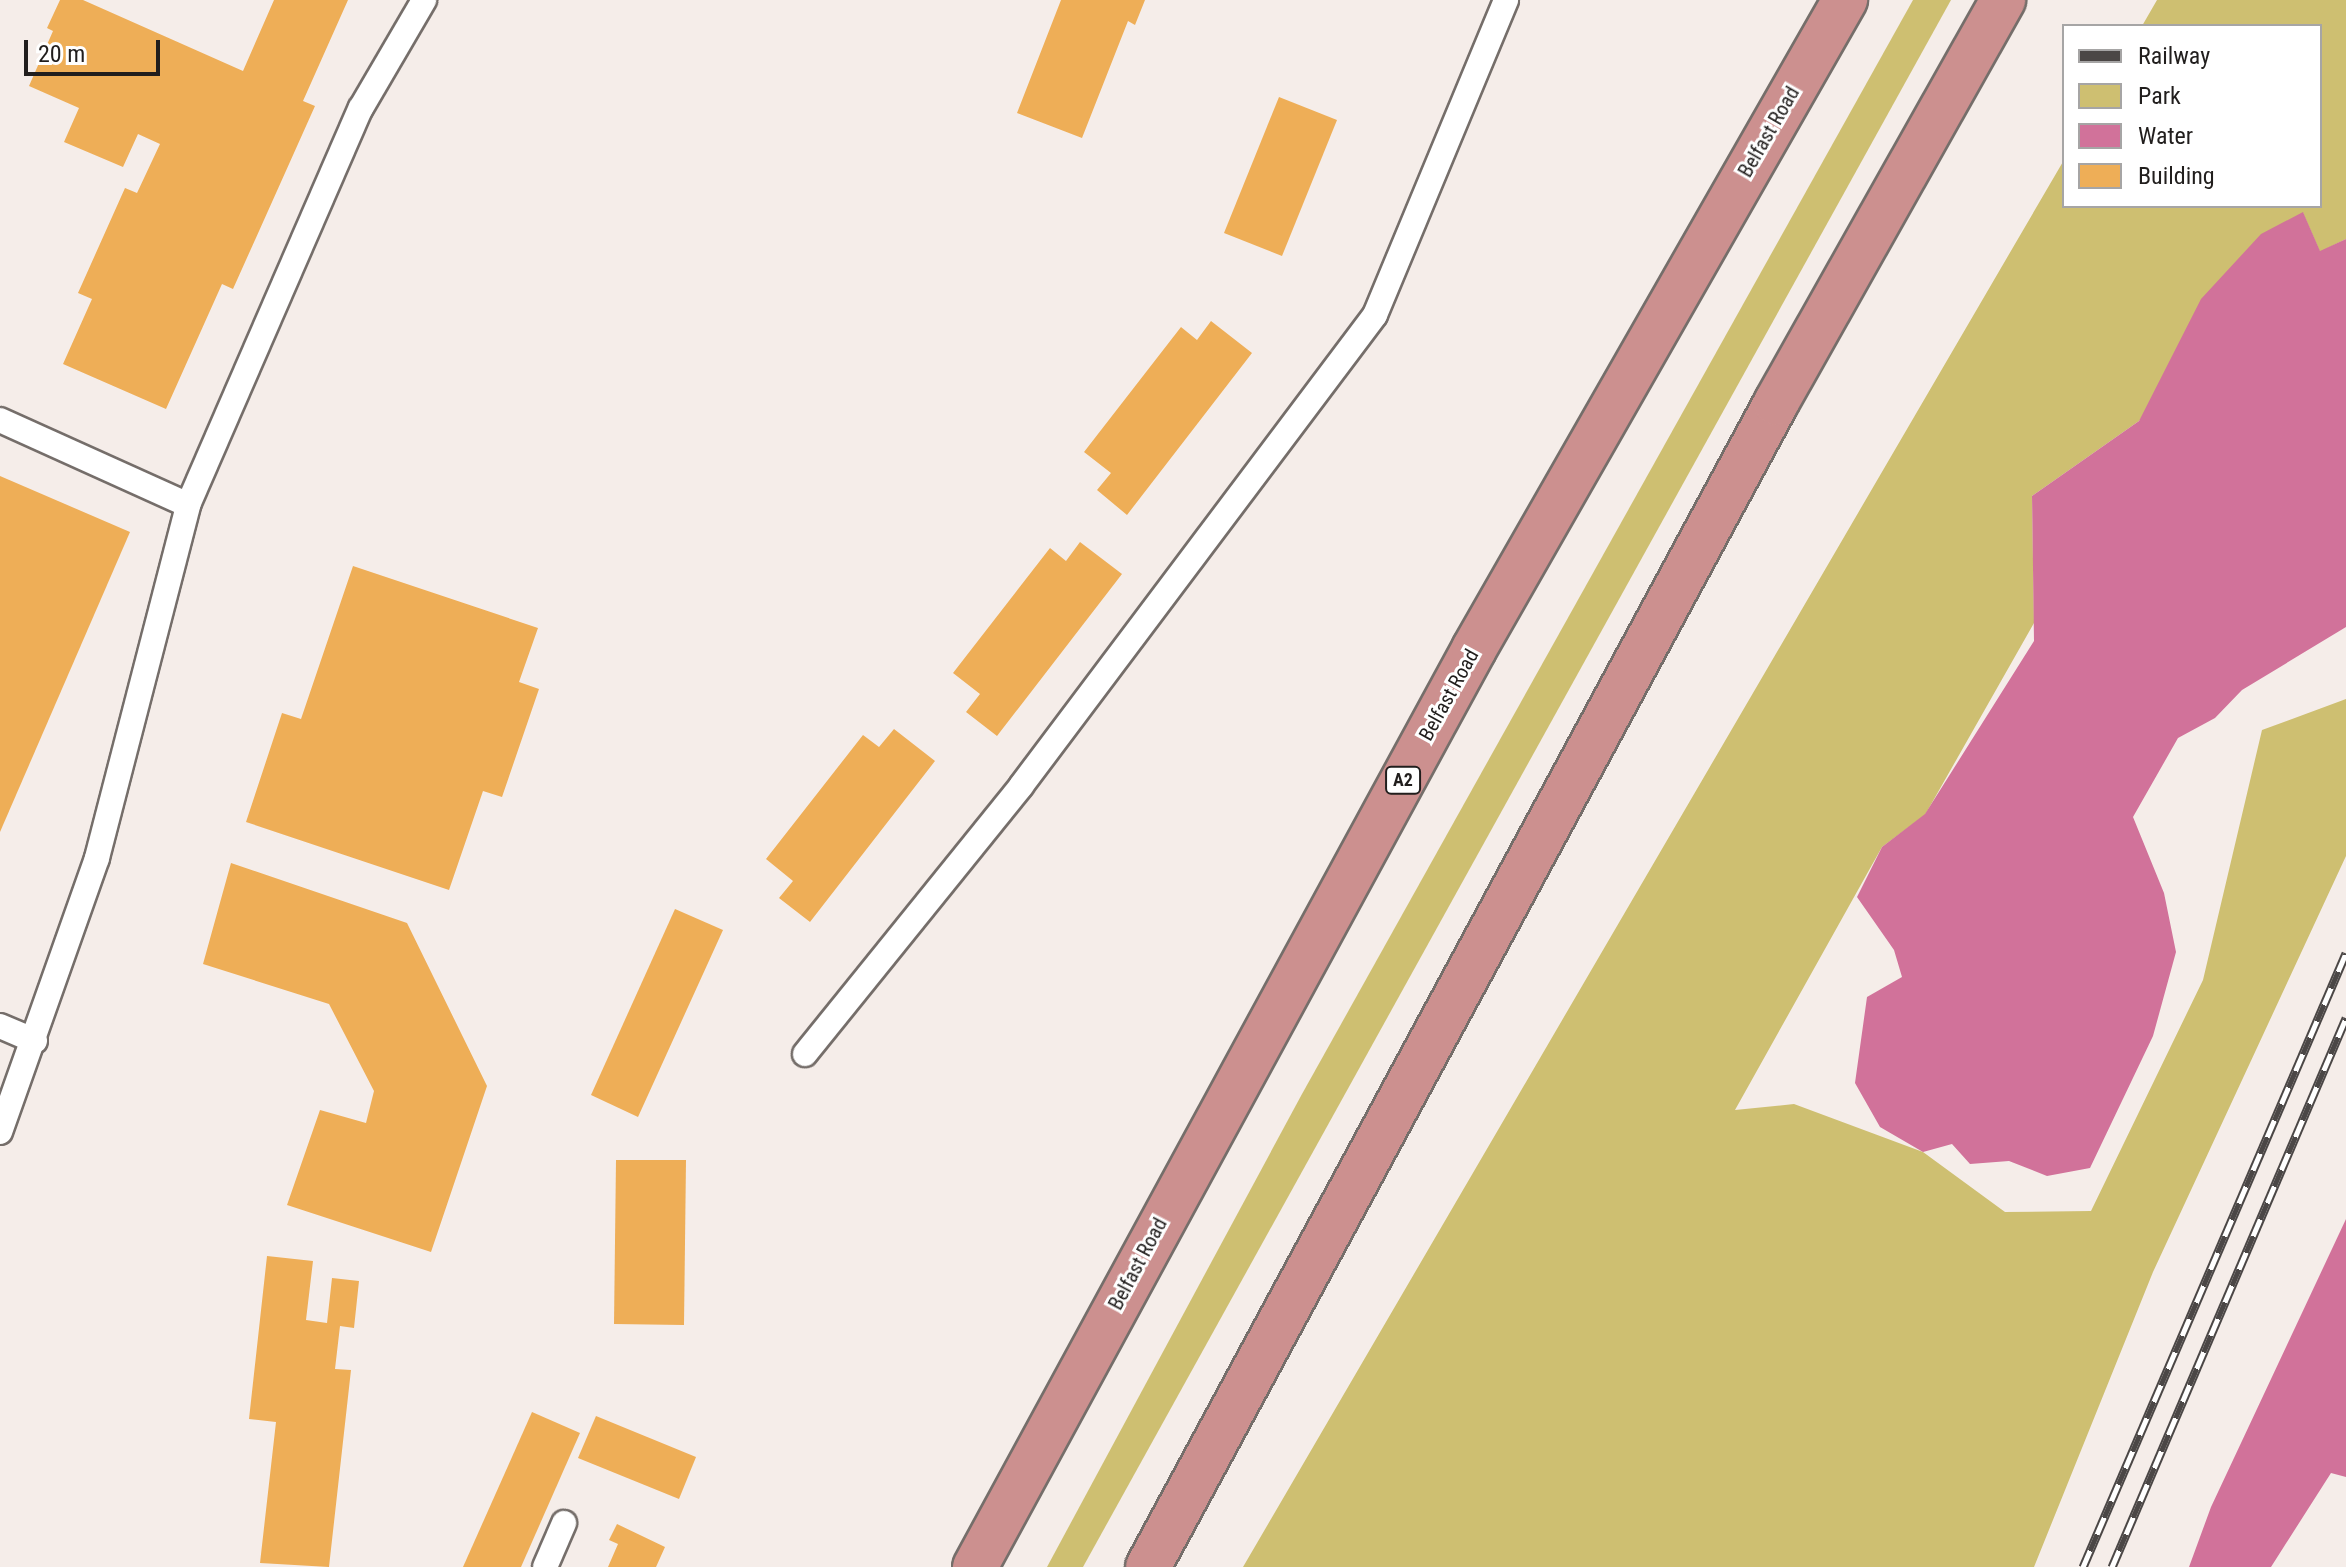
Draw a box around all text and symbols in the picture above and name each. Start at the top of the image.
scale bar [28,24,164,74]
legend [2062,24,2322,208]
text: 20 m [38,40,85,68]
text: Railway [2138,42,2210,70]
street label: Belfast Road [1733,82,1805,182]
text: Park [2138,82,2181,110]
text: Water [2138,122,2193,150]
text: Building [2138,162,2215,190]
street label: Belfast Road [1414,645,1484,745]
road number: A2 [1385,766,1421,794]
street label: Belfast Road [1104,1214,1172,1314]

